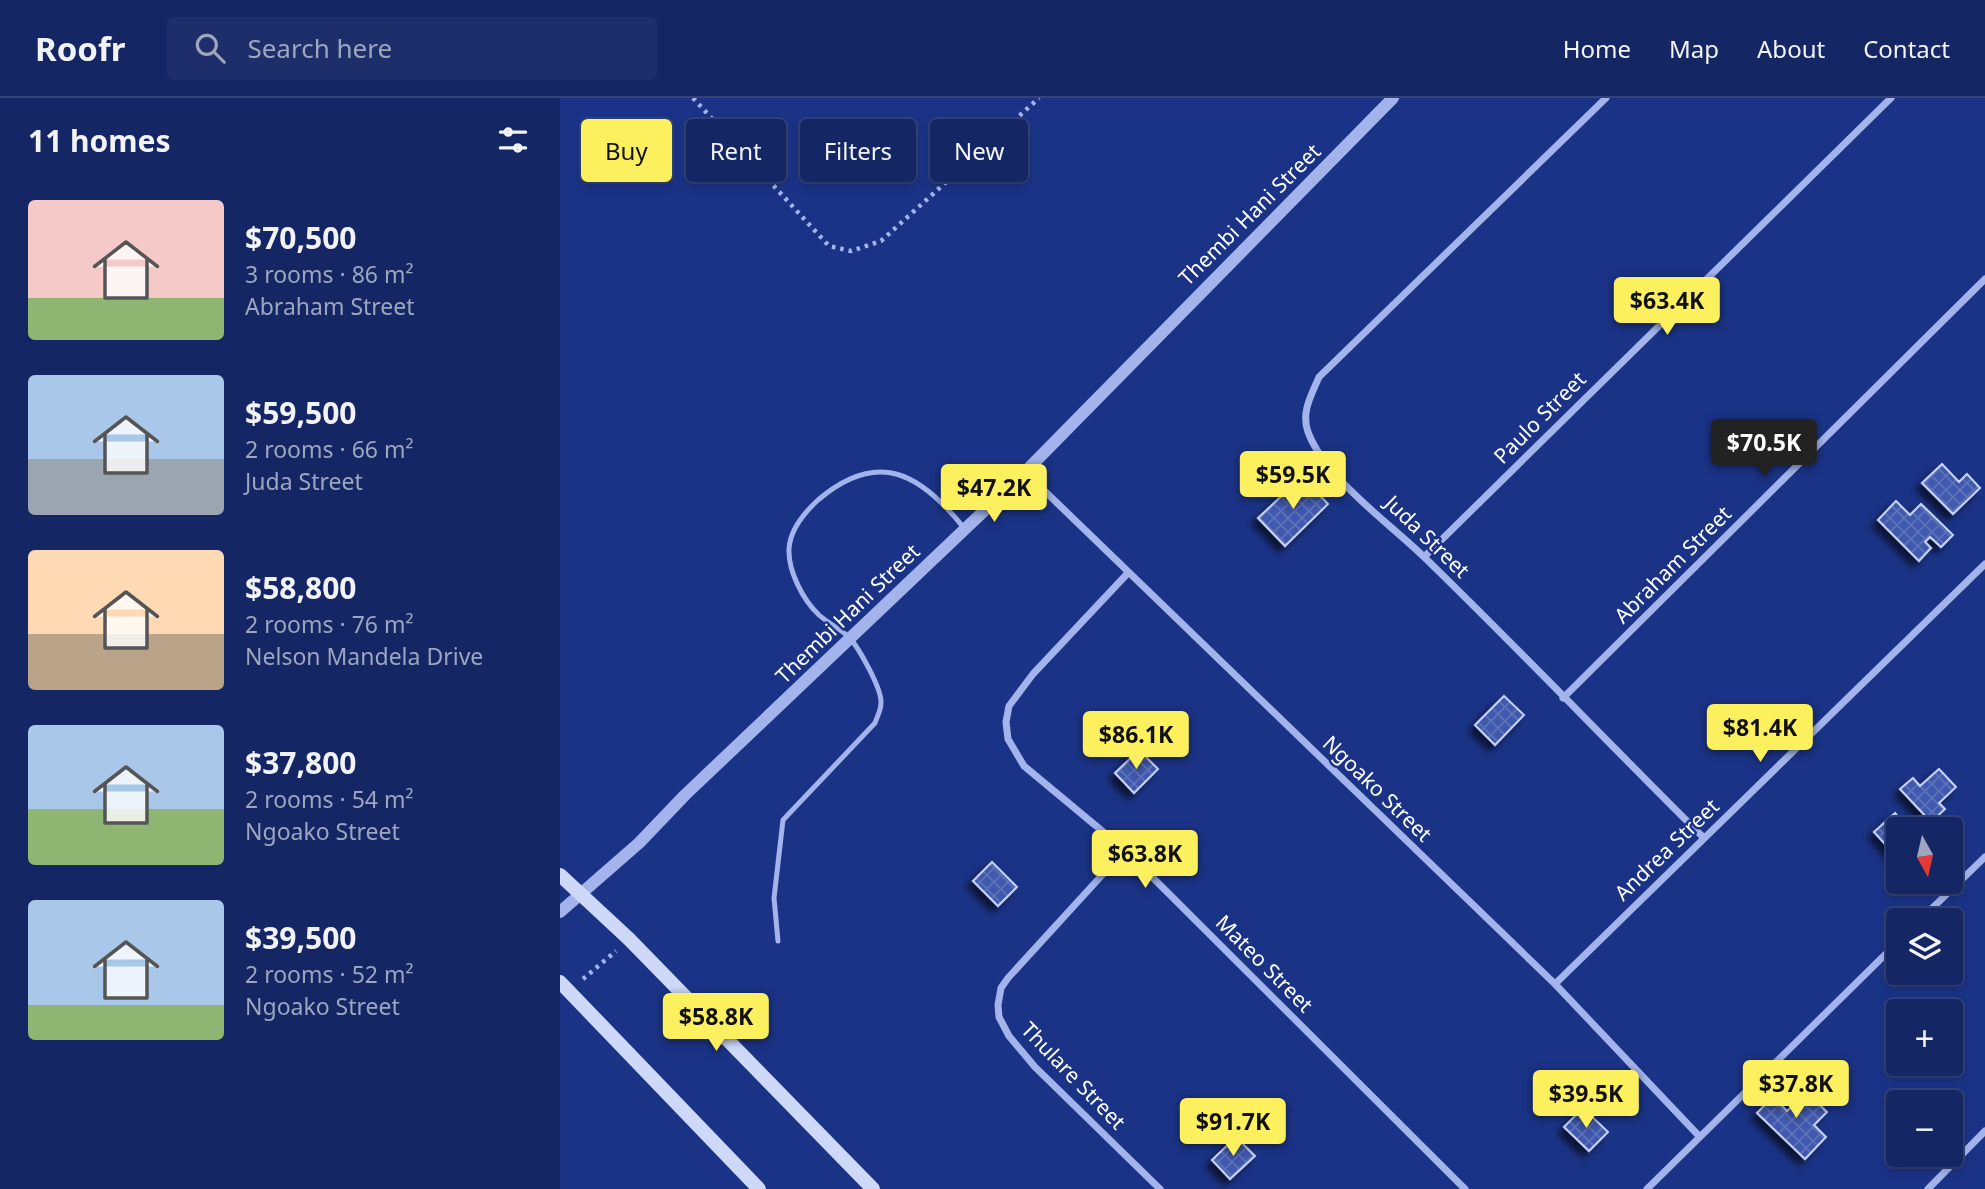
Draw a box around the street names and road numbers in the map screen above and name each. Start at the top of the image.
street label: Thembi Hani Street [1172,137,1327,291]
street label: Paulo Street [1487,365,1592,470]
street label: Juda Street [1378,487,1476,584]
street label: Abraham Street [1608,499,1737,629]
street label: Thembi Hani Street [769,537,926,689]
street label: Ngoako Street [1317,729,1439,848]
street label: Andrea Street [1608,792,1725,906]
street label: Mateo Street [1210,908,1320,1018]
street label: Thulare Street [1015,1016,1132,1135]

